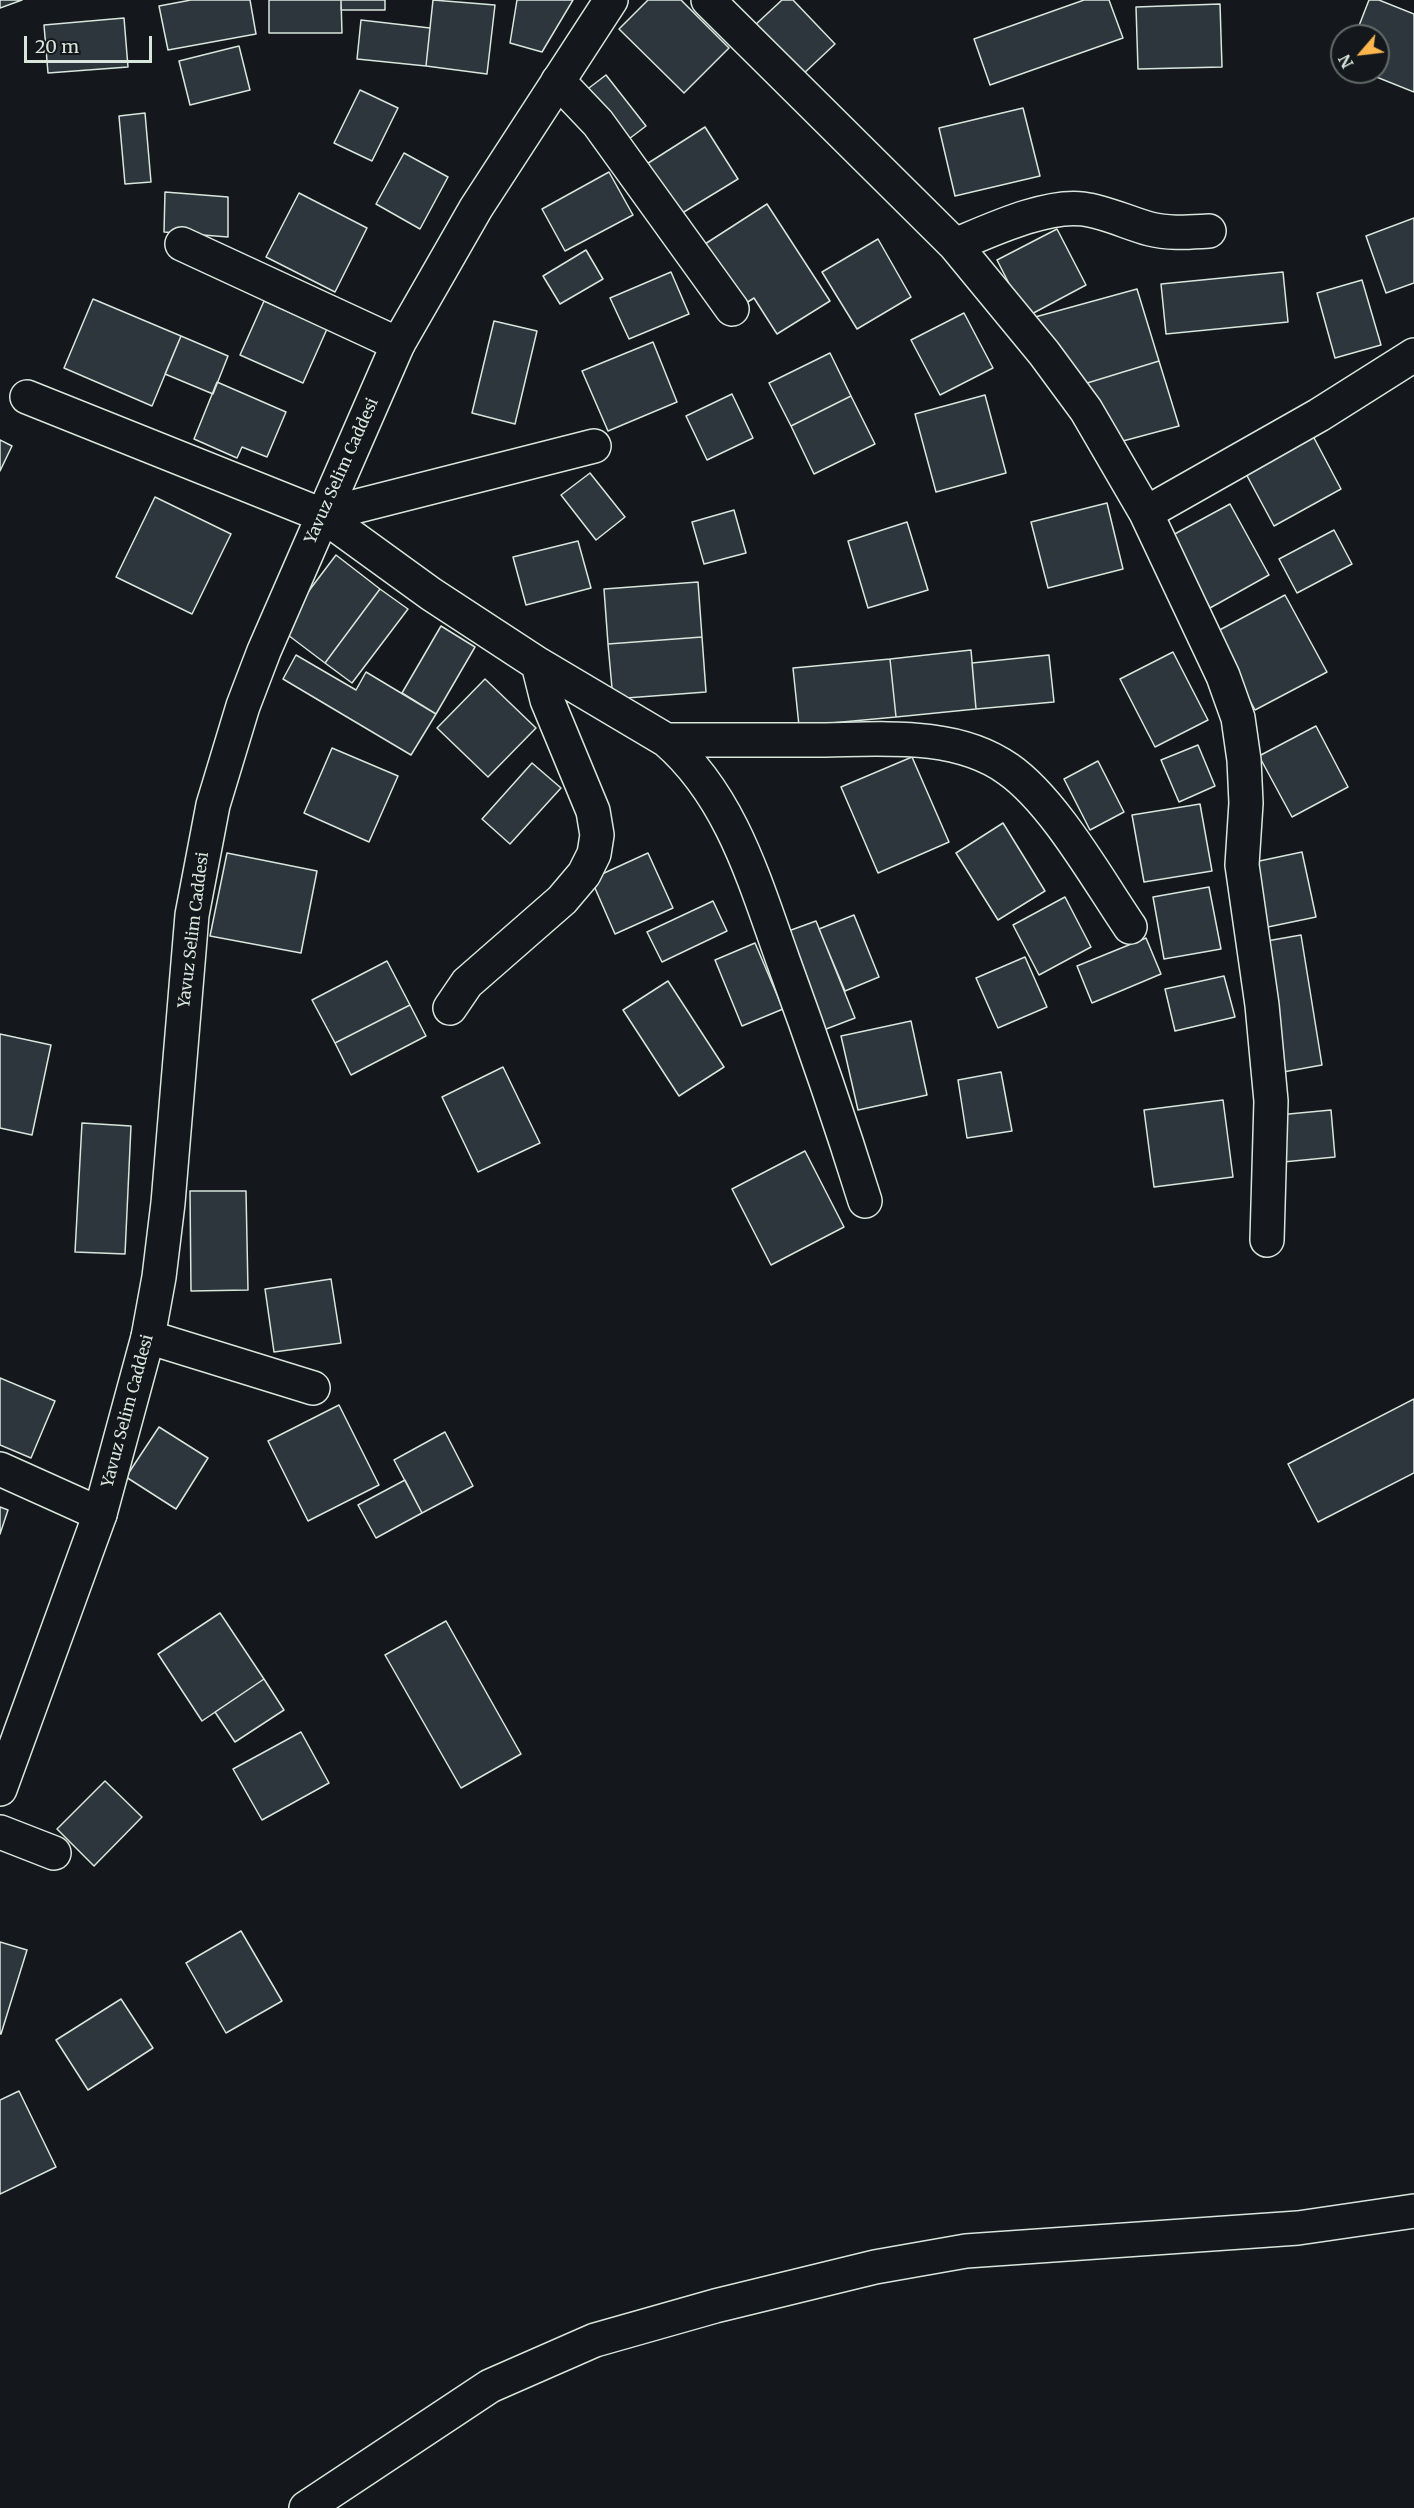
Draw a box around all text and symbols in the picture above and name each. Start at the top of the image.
scale bar [27,24,154,62]
north arrow [1330,24,1390,84]
text: 20 m [35,35,79,58]
text: N [1334,51,1358,72]
street label: Yavuz Selim Caddesi [301,395,383,547]
street label: Yavuz Selim Caddesi [175,851,213,1009]
street label: Yavuz Selim Caddesi [98,1333,158,1489]

